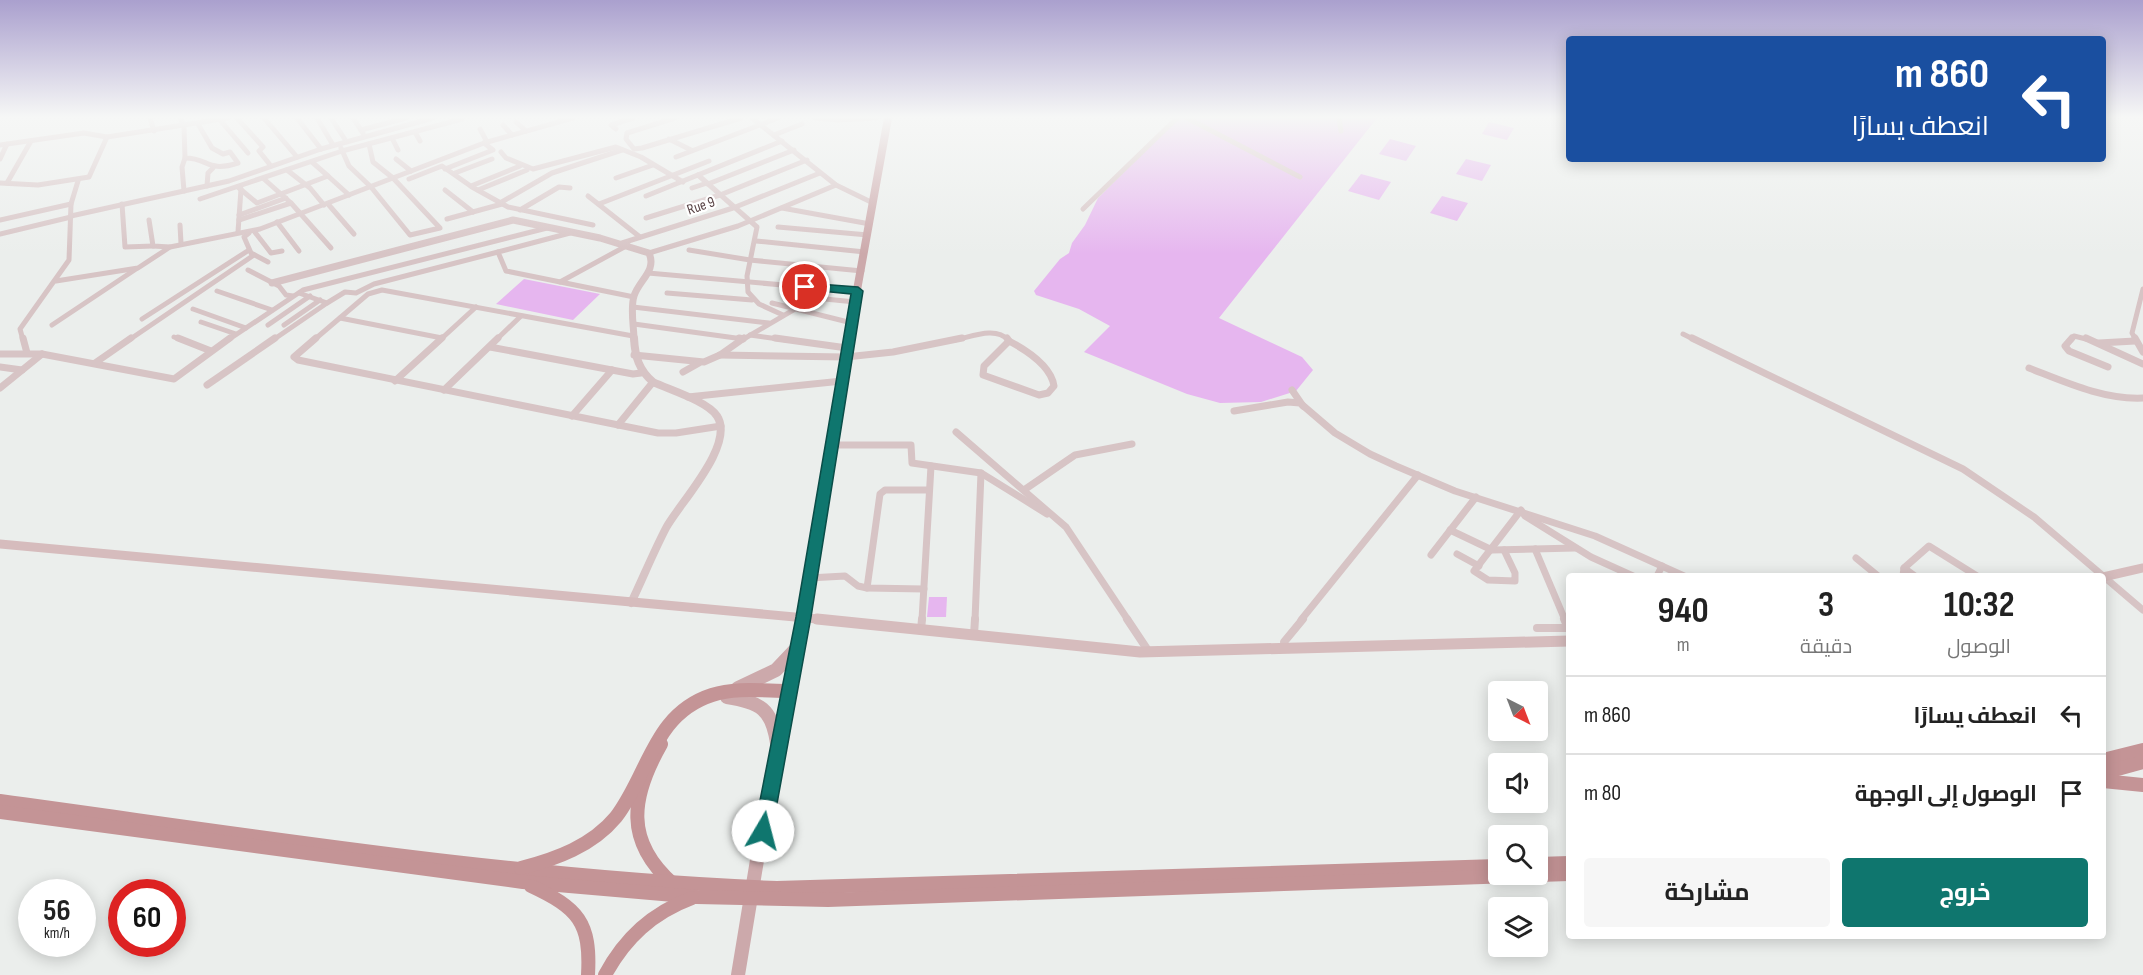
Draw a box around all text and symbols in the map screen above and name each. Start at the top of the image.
text: 860 m [1895,49,1989,100]
icon: left [2010,60,2088,138]
text: انعطف يسارًا [1852,111,1989,143]
street label: Rue 9 [685,192,717,220]
pin [779,261,830,312]
icon: arrive [788,270,821,303]
text: 3 [1818,584,1834,627]
text: 10:32 [1944,584,2014,627]
text: 940 [1658,590,1709,633]
text: m [1677,633,1689,657]
text: دقيقة [1800,635,1852,659]
text: الوصول [1947,635,2011,659]
north arrow [1488,681,1548,741]
map controls [1488,681,1548,957]
icon: left [2055,699,2088,732]
text: 860 m [1584,702,1631,729]
text: انعطف يسارًا [1914,703,2037,730]
button: sound [1488,753,1548,813]
icon: arrive [2055,777,2088,810]
text: 80 m [1584,780,1621,807]
text: الوصول إلى الوجهة [1855,781,2037,808]
position arrow [731,799,795,863]
button: search [1488,825,1548,885]
button: مشاركة [1584,858,1830,927]
button: خروج [1842,858,2088,927]
speed limit sign: 60 [108,879,186,957]
text: 56 [43,893,71,929]
button: layers [1488,897,1548,957]
text: km/h [44,924,70,943]

